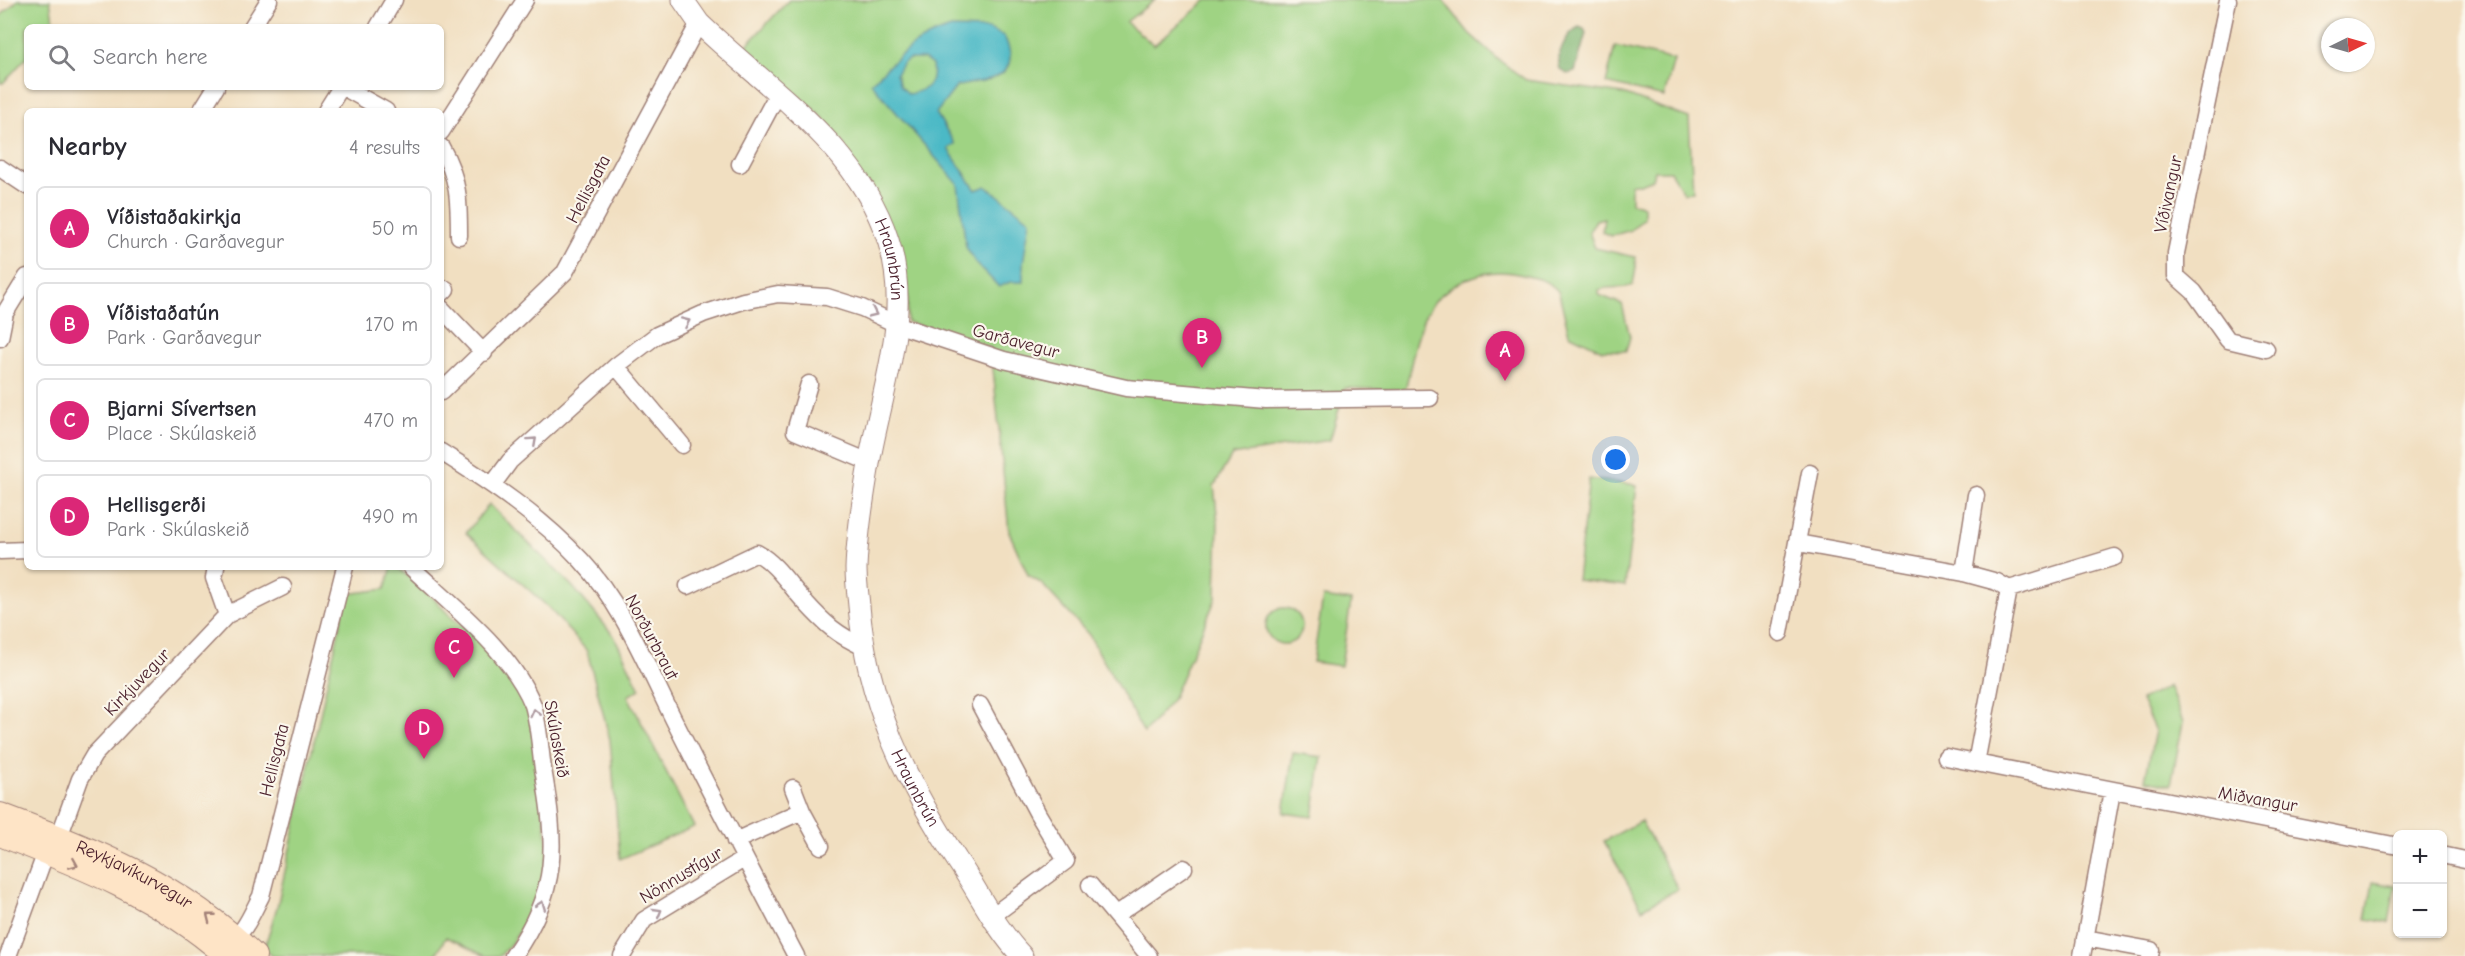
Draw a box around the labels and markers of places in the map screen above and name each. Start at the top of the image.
pin: B [1182,318,1222,368]
pin: A [1486,332,1524,381]
pin: C [434,628,474,678]
pin: D [404,710,444,759]

